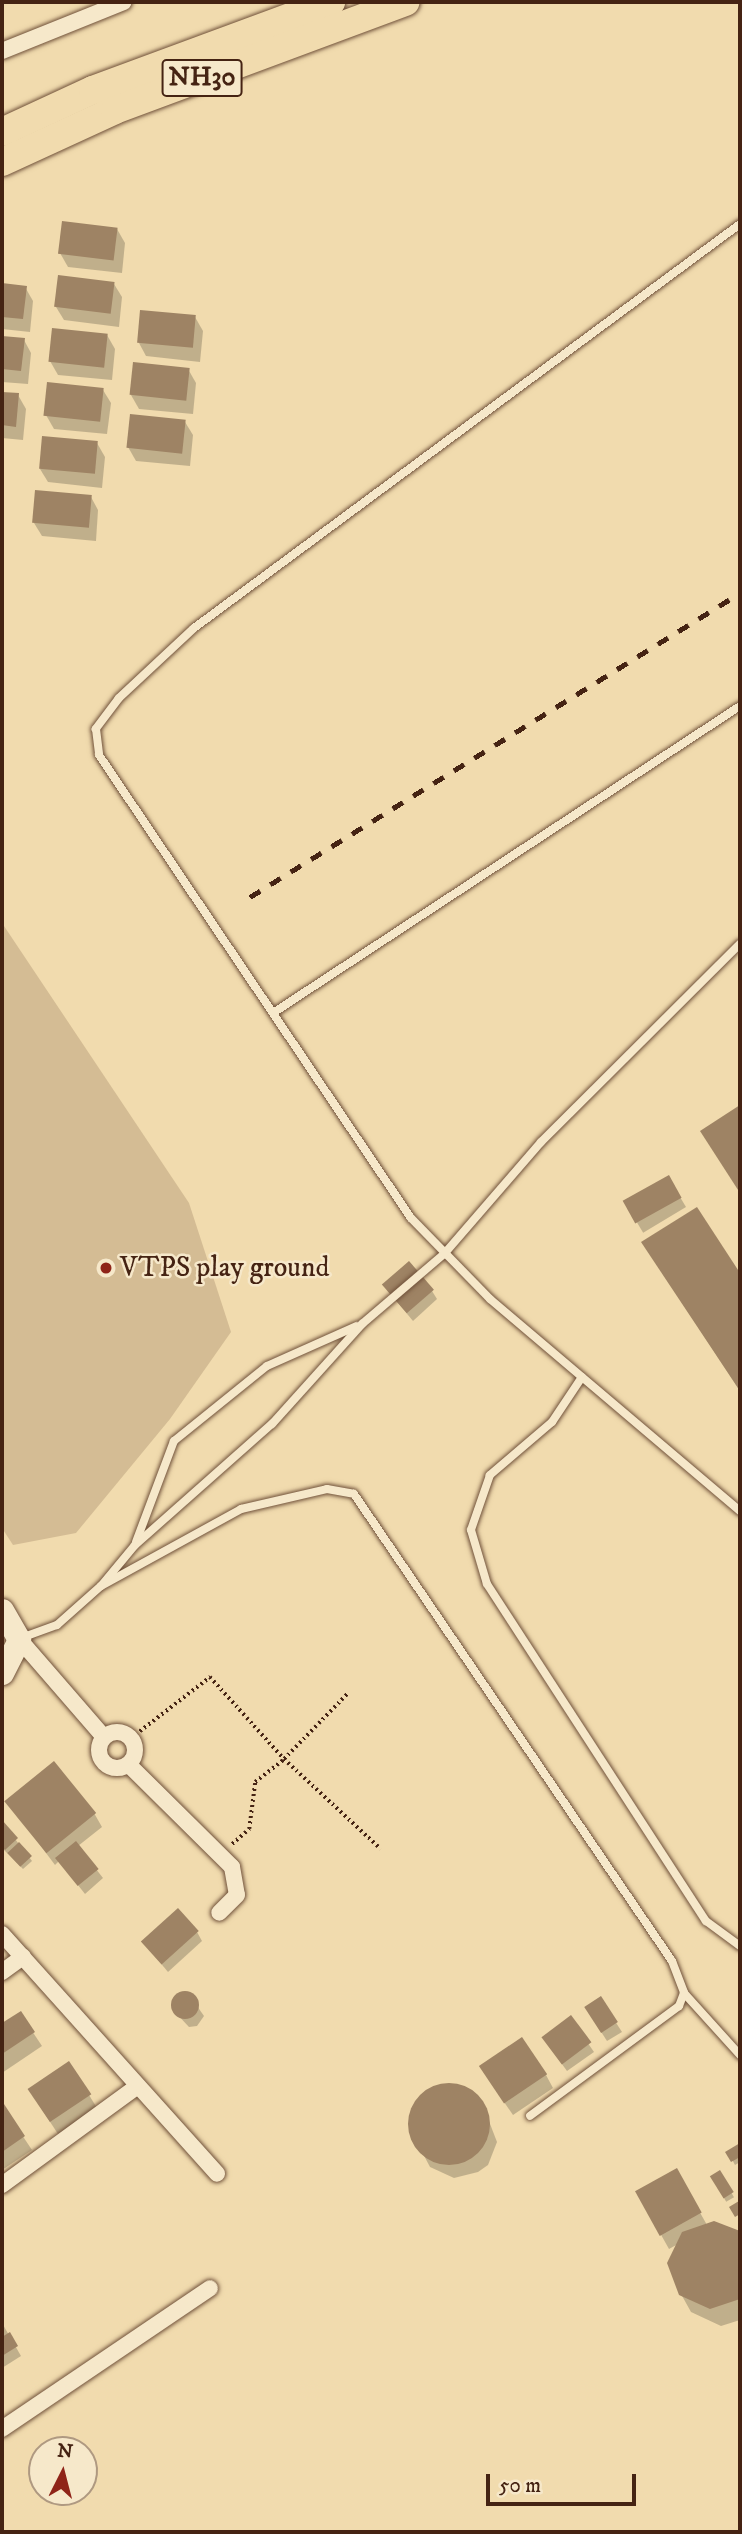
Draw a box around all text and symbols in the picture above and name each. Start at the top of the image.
road number: NH30 [160,55,244,100]
place label: VTPS play ground [120,1251,329,1285]
marker: VTPS play ground [98,1260,114,1276]
north arrow [28,2436,98,2506]
text: N [56,2439,74,2464]
scale bar [490,2460,640,2504]
text: 50 m [499,2473,541,2499]

